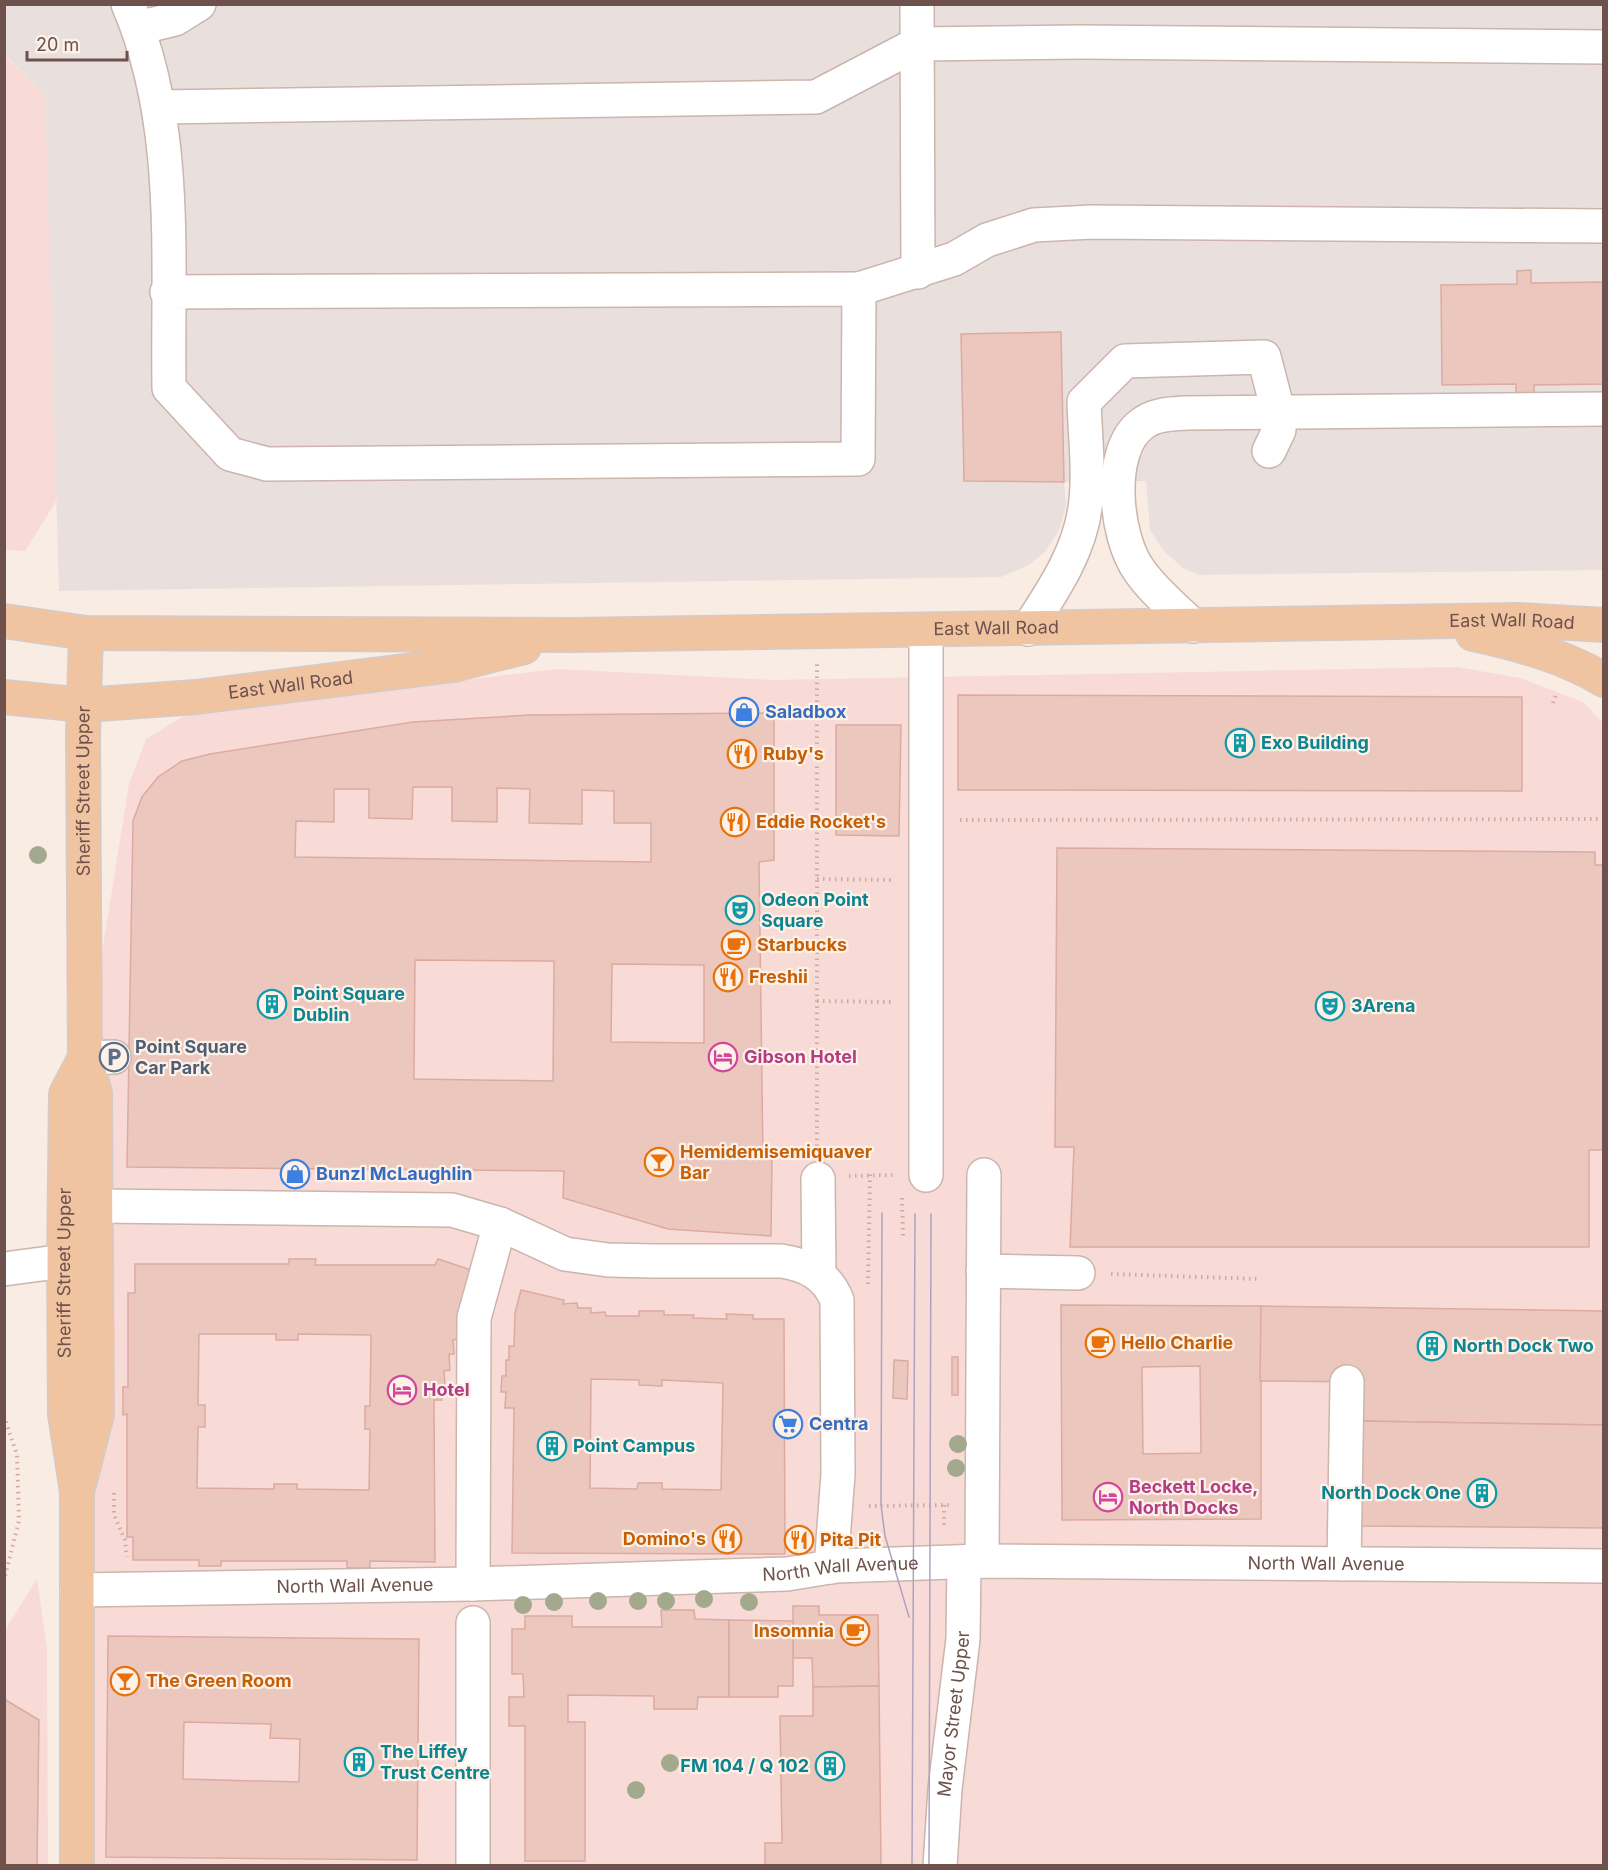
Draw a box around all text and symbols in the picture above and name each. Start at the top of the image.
scale bar [27,24,128,62]
text: 20 m [36,34,79,55]
street label: East Wall Road [1449,609,1575,633]
street label: East Wall Road [933,616,1059,639]
street label: East Wall Road [227,667,354,703]
shop icon: Saladbox [728,696,760,728]
place label: Saladbox [765,701,847,722]
street label: Sheriff Street Upper [72,705,94,876]
building icon: Exo Building [1224,727,1256,759]
place label: Exo Building [1261,732,1369,753]
restaurant icon: Ruby's [726,738,758,770]
place label: Ruby's [763,743,824,764]
restaurant icon: Eddie Rocket's [719,806,751,838]
place label: Eddie Rocket's [756,811,886,832]
place label: Odeon Point Square [761,889,869,931]
theatre icon: Odeon Point Square [724,894,756,926]
cafe icon: Starbucks [720,929,752,961]
place label: Starbucks [757,934,847,955]
restaurant icon: Freshii [712,961,744,993]
place label: Freshii [749,966,808,987]
place label: Point Square Dublin [293,983,405,1025]
building icon: Point Square Dublin [256,988,288,1020]
theatre icon: 3Arena [1314,990,1346,1022]
place label: 3Arena [1351,995,1415,1016]
place label: Point Square Car Park [135,1036,247,1078]
parking icon: Point Square Car Park [98,1041,130,1073]
hotel icon: Gibson Hotel [707,1041,739,1073]
place label: Gibson Hotel [744,1046,857,1067]
place label: Hemidemisemiquaver Bar [680,1141,872,1183]
bar icon: Hemidemisemiquaver Bar [643,1146,675,1178]
shop icon: Bunzl McLaughlin [279,1158,311,1190]
place label: Bunzl McLaughlin [316,1163,473,1184]
street label: Sheriff Street Upper [53,1187,75,1358]
cafe icon: Hello Charlie [1084,1327,1116,1359]
building icon: North Dock Two [1416,1330,1448,1362]
place label: Hello Charlie [1121,1332,1234,1353]
place label: North Dock Two [1453,1335,1594,1356]
hotel icon: Hotel [386,1374,418,1406]
place label: Hotel [423,1379,470,1400]
supermarket icon: Centra [772,1408,804,1440]
place label: Centra [809,1413,868,1434]
building icon: Point Campus [536,1430,568,1462]
place label: Point Campus [573,1435,695,1456]
place label: Beckett Locke, North Docks [1129,1476,1258,1518]
building icon: North Dock One [1466,1477,1498,1509]
hotel icon: Beckett Locke, North Docks [1092,1481,1124,1513]
place label: North Dock One [1321,1482,1461,1503]
restaurant icon: Domino's [711,1523,743,1555]
restaurant icon: Pita Pit [783,1524,815,1556]
place label: Domino's [623,1528,706,1549]
place label: Pita Pit [820,1529,881,1550]
street label: North Wall Avenue [762,1552,919,1585]
street label: North Wall Avenue [1247,1552,1405,1574]
street label: North Wall Avenue [276,1574,434,1597]
cafe icon: Insomnia [839,1615,871,1647]
place label: Insomnia [754,1620,834,1641]
street label: Mayor Street Upper [933,1630,973,1798]
bar icon: The Green Room [109,1665,141,1697]
place label: The Green Room [146,1670,292,1691]
place label: The Liffey Trust Centre [380,1741,490,1783]
building icon: The Liffey Trust Centre [343,1746,375,1778]
building icon: FM 104 / Q 102 [814,1750,846,1782]
place label: FM 104 / Q 102 [680,1755,809,1776]

